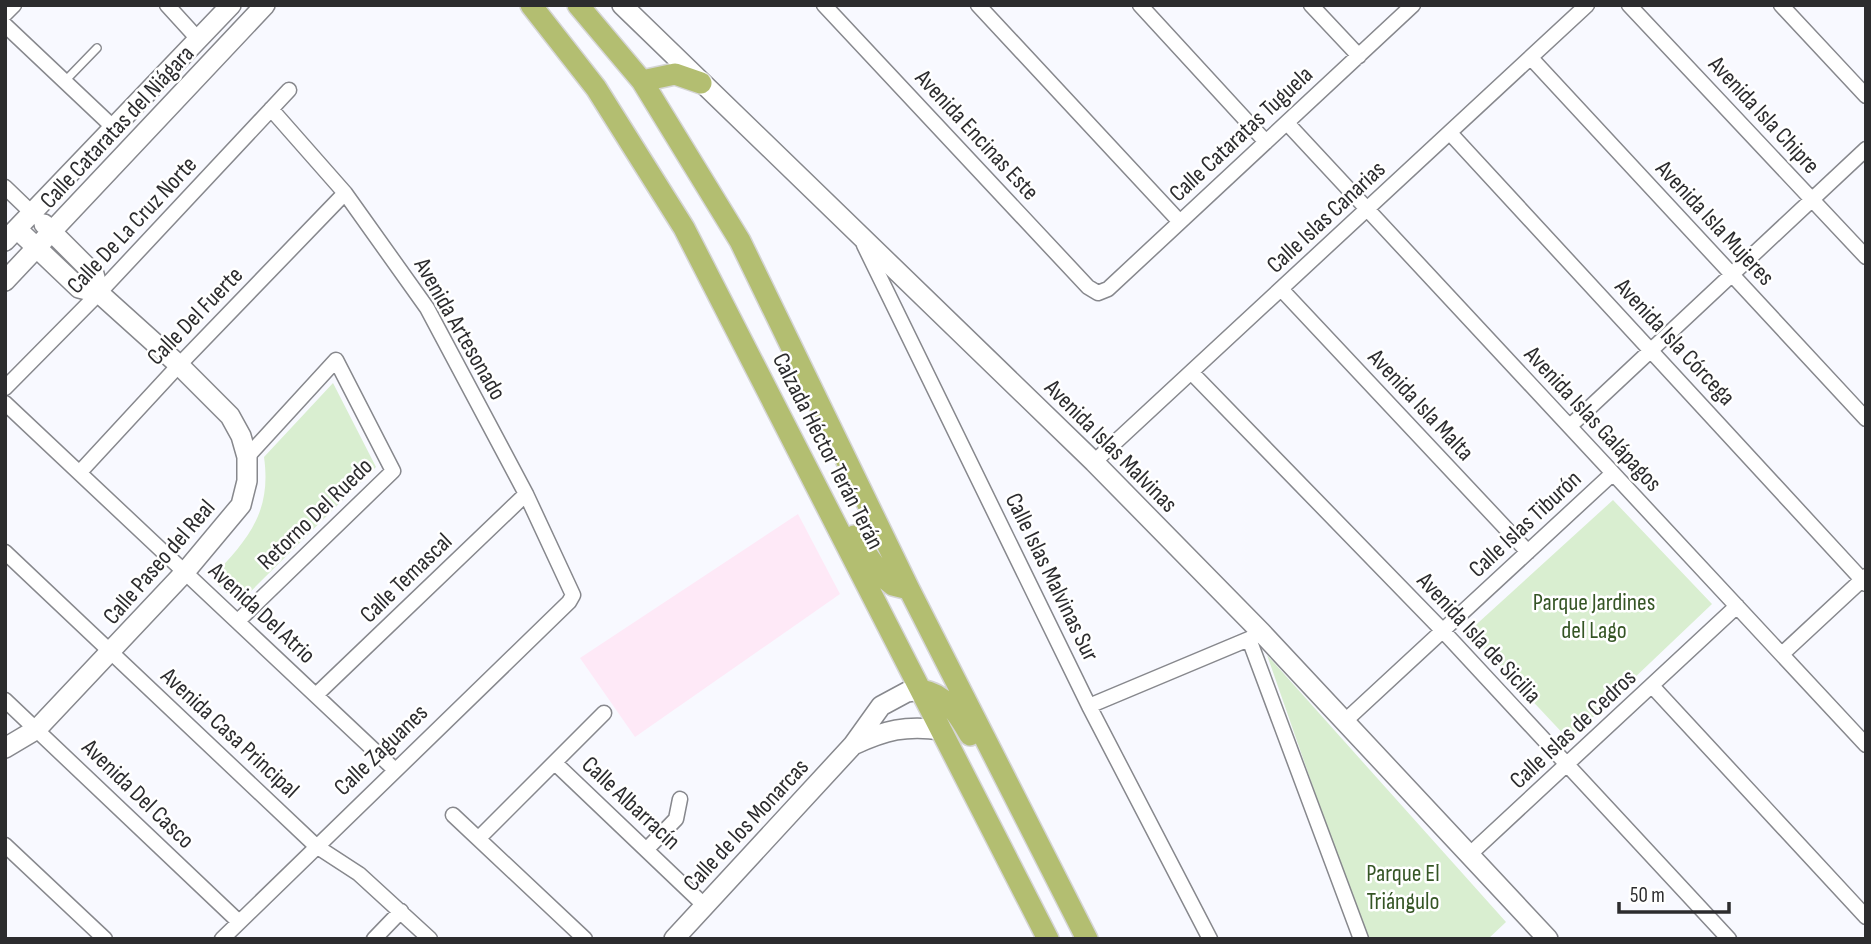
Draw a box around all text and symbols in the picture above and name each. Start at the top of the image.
street label: Calle Cataratas del Niágara [34,39,200,215]
street label: Avenida Isla Chipre [1702,50,1826,180]
street label: Calle Cataratas Tuguela [1163,60,1319,208]
street label: Avenida Encinas Este [908,63,1045,206]
street label: Calle De La Cruz Norte [61,150,203,300]
street label: Avenida Isla Mujeres [1649,154,1780,292]
street label: Calle Islas Canarias [1261,155,1391,279]
street label: Avenida Artesonado [407,252,512,405]
street label: Calle Del Fuerte [141,261,249,371]
street label: Avenida Isla Córcega [1608,272,1741,412]
street label: Avenida Islas Galápagos [1518,340,1668,498]
street label: Avenida Isla Malta [1361,342,1480,467]
street label: Calzada Héctor Terán Terán [766,348,890,554]
street label: Avenida Islas Malvinas [1038,373,1183,518]
street label: Retorno Del Ruedo [251,452,379,576]
street label: Calle Islas Tiburón [1463,464,1587,584]
street label: Calle Islas Malvinas Sur [999,488,1105,666]
street label: Calle Paseo del Real [97,494,221,630]
street label: Calle Temascal [354,527,458,629]
street label: Avenida Del Atrio [202,556,321,670]
street label: Avenida Isla de Sicilia [1410,566,1547,709]
park label: Parque Jardines del Lago [1533,588,1655,645]
street label: Avenida Casa Principal [154,661,305,804]
street label: Calle Islas de Cedros [1504,663,1642,795]
street label: Calle Zaguanes [328,698,434,802]
street label: Avenida Del Casco [75,733,200,855]
street label: Calle Albarracín [576,750,686,856]
street label: Calle de los Monarcas [677,753,815,897]
park label: Parque El Triángulo [1366,859,1440,916]
scale bar [1619,870,1729,914]
text: 50 m [1630,883,1665,908]

